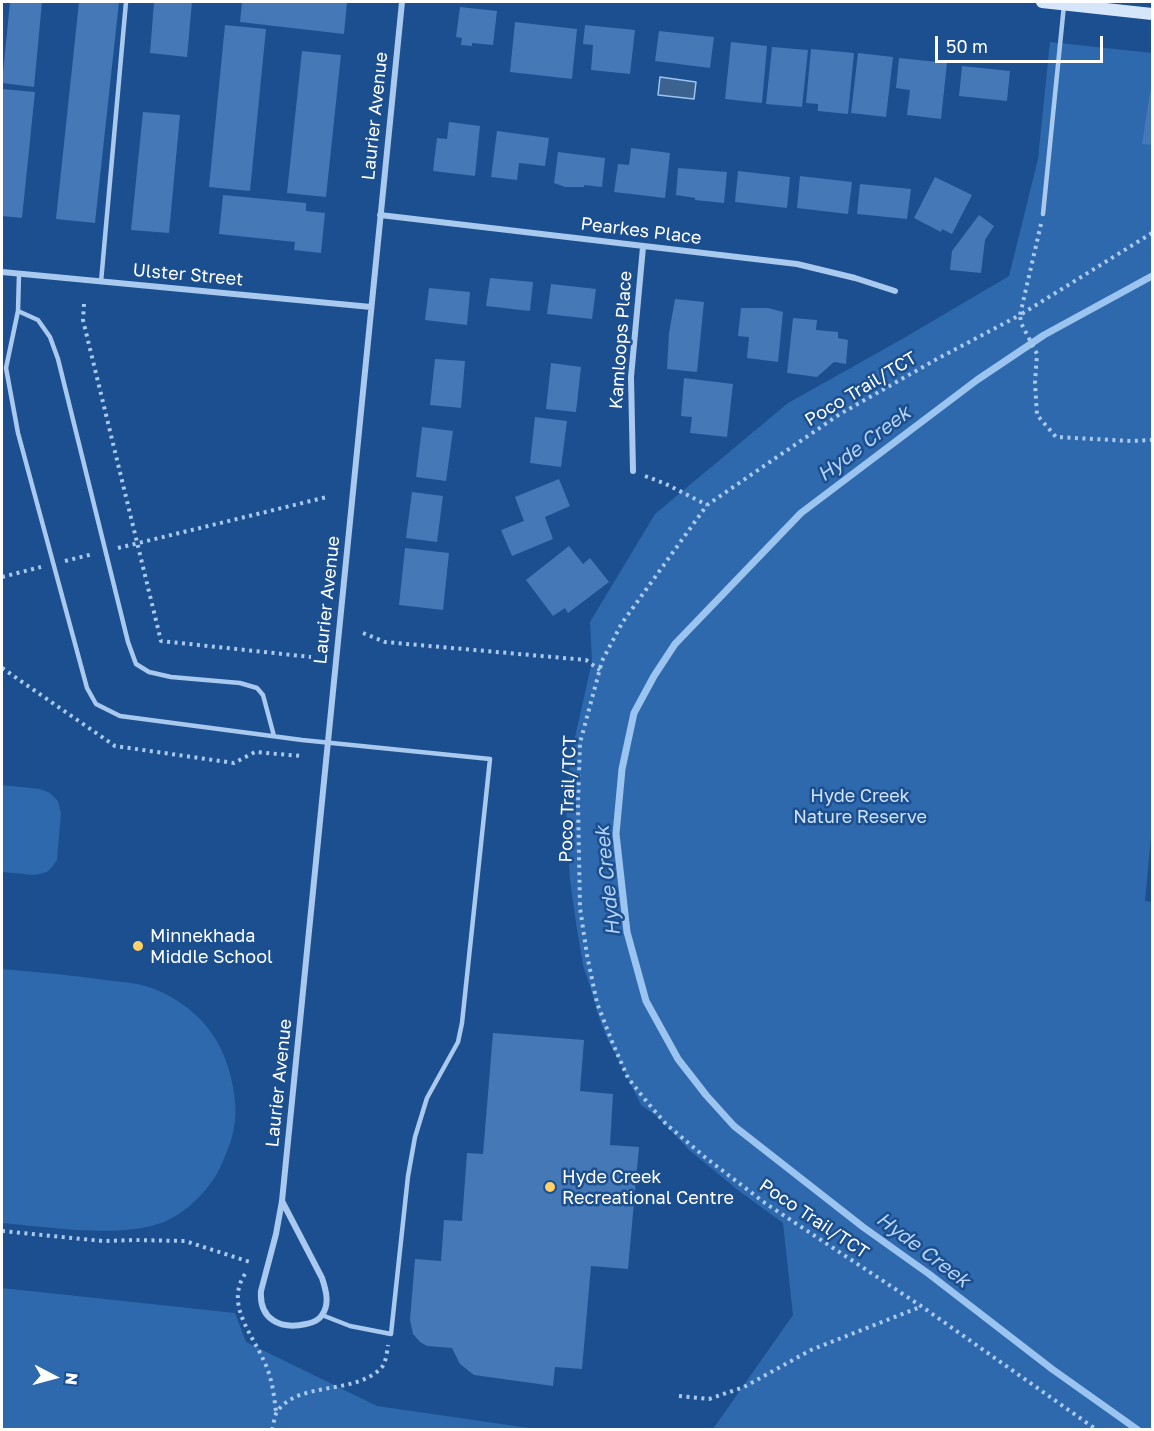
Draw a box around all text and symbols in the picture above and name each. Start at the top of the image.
scale bar [938,24,1106,62]
text: 50 m [946,35,988,57]
street label: Laurier Avenue [358,51,392,181]
street label: Pearkes Place [579,213,703,249]
street label: Ulster Street [132,259,244,291]
street label: Kamloops Place [605,270,637,410]
street label: Poco Trail/TCT [801,347,921,431]
water label: Hyde Creek [813,401,915,487]
street label: Laurier Avenue [310,535,344,665]
street label: Poco Trail/TCT [555,735,581,863]
park label: Hyde Creek Nature Reserve [793,785,927,828]
water label: Hyde Creek [590,825,626,937]
place label: Minnekhada Middle School [150,925,273,968]
marker: Minnekhada Middle School [131,939,145,953]
street label: Laurier Avenue [262,1018,296,1148]
place label: Hyde Creek Recreational Centre [562,1166,734,1208]
street label: Poco Trail/TCT [755,1175,873,1263]
marker: Hyde Creek Recreational Centre [543,1180,557,1194]
water label: Hyde Creek [872,1207,974,1293]
north arrow [24,1347,84,1407]
text: N [61,1372,82,1386]

